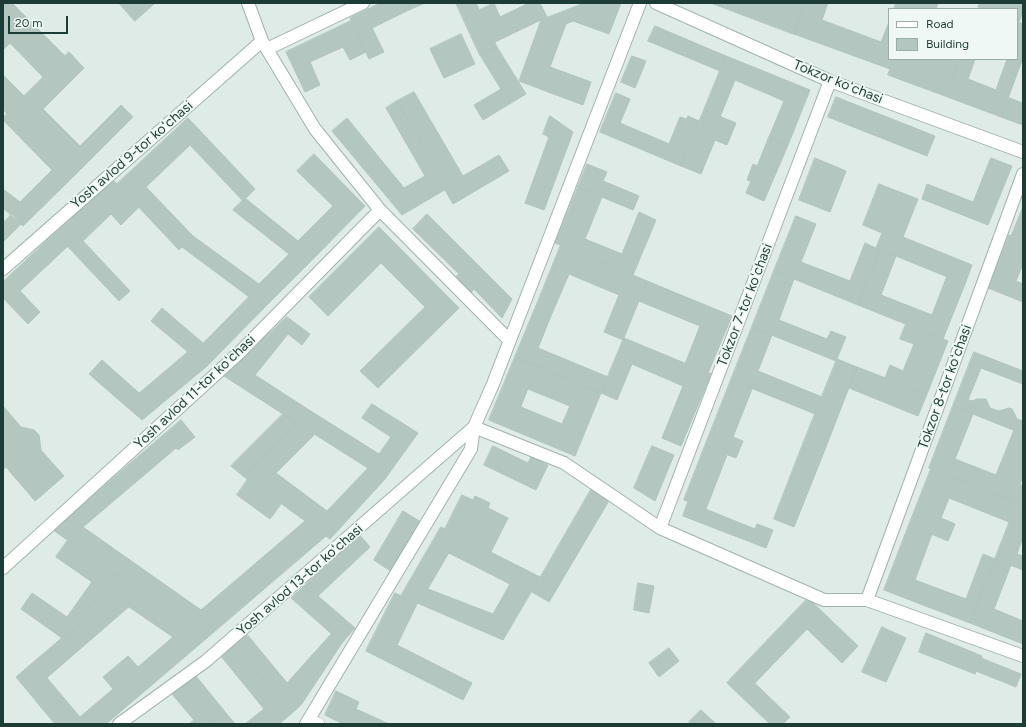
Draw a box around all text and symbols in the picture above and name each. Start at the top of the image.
scale bar [10,8,70,34]
legend [888,8,1018,60]
text: 20 m [15,16,43,30]
text: Road [926,17,954,31]
text: Building [926,37,969,51]
street label: Tokzor koʻchasi [791,56,885,108]
street label: Yosh avlod 9-tor koʻchasi [68,97,196,213]
street label: Tokzor 7-tor koʻchasi [714,241,776,369]
street label: Tokzor 8-tor koʻchasi [915,323,975,451]
street label: Yosh avlod 11-tor koʻchasi [131,331,259,453]
street label: Yosh avlod 13-tor koʻchasi [233,521,367,639]

